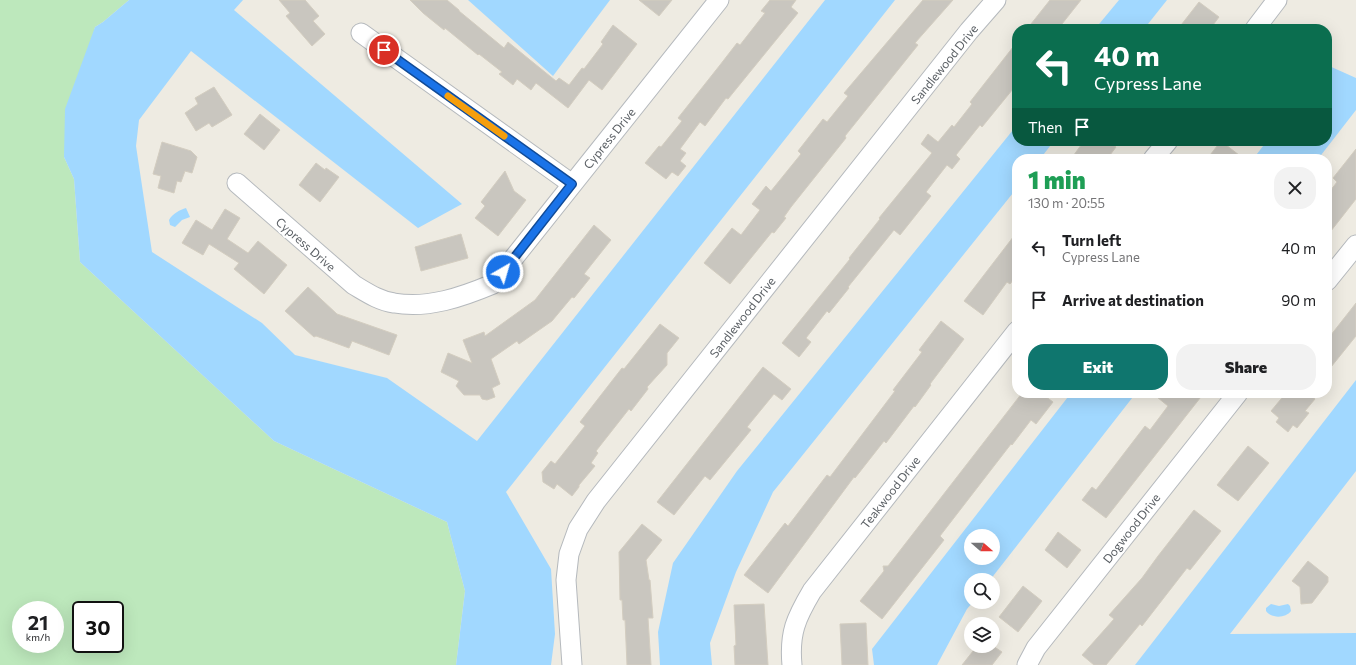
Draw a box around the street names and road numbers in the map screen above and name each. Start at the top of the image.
street label: Sandlewood Drive [908,21,980,107]
street label: Cypress Drive [580,105,638,171]
street label: Cypress Drive [273,214,339,274]
street label: Sandlewood Drive [706,274,778,360]
street label: Teakwood Drive [857,453,923,531]
street label: Dogwood Drive [1099,490,1163,566]

